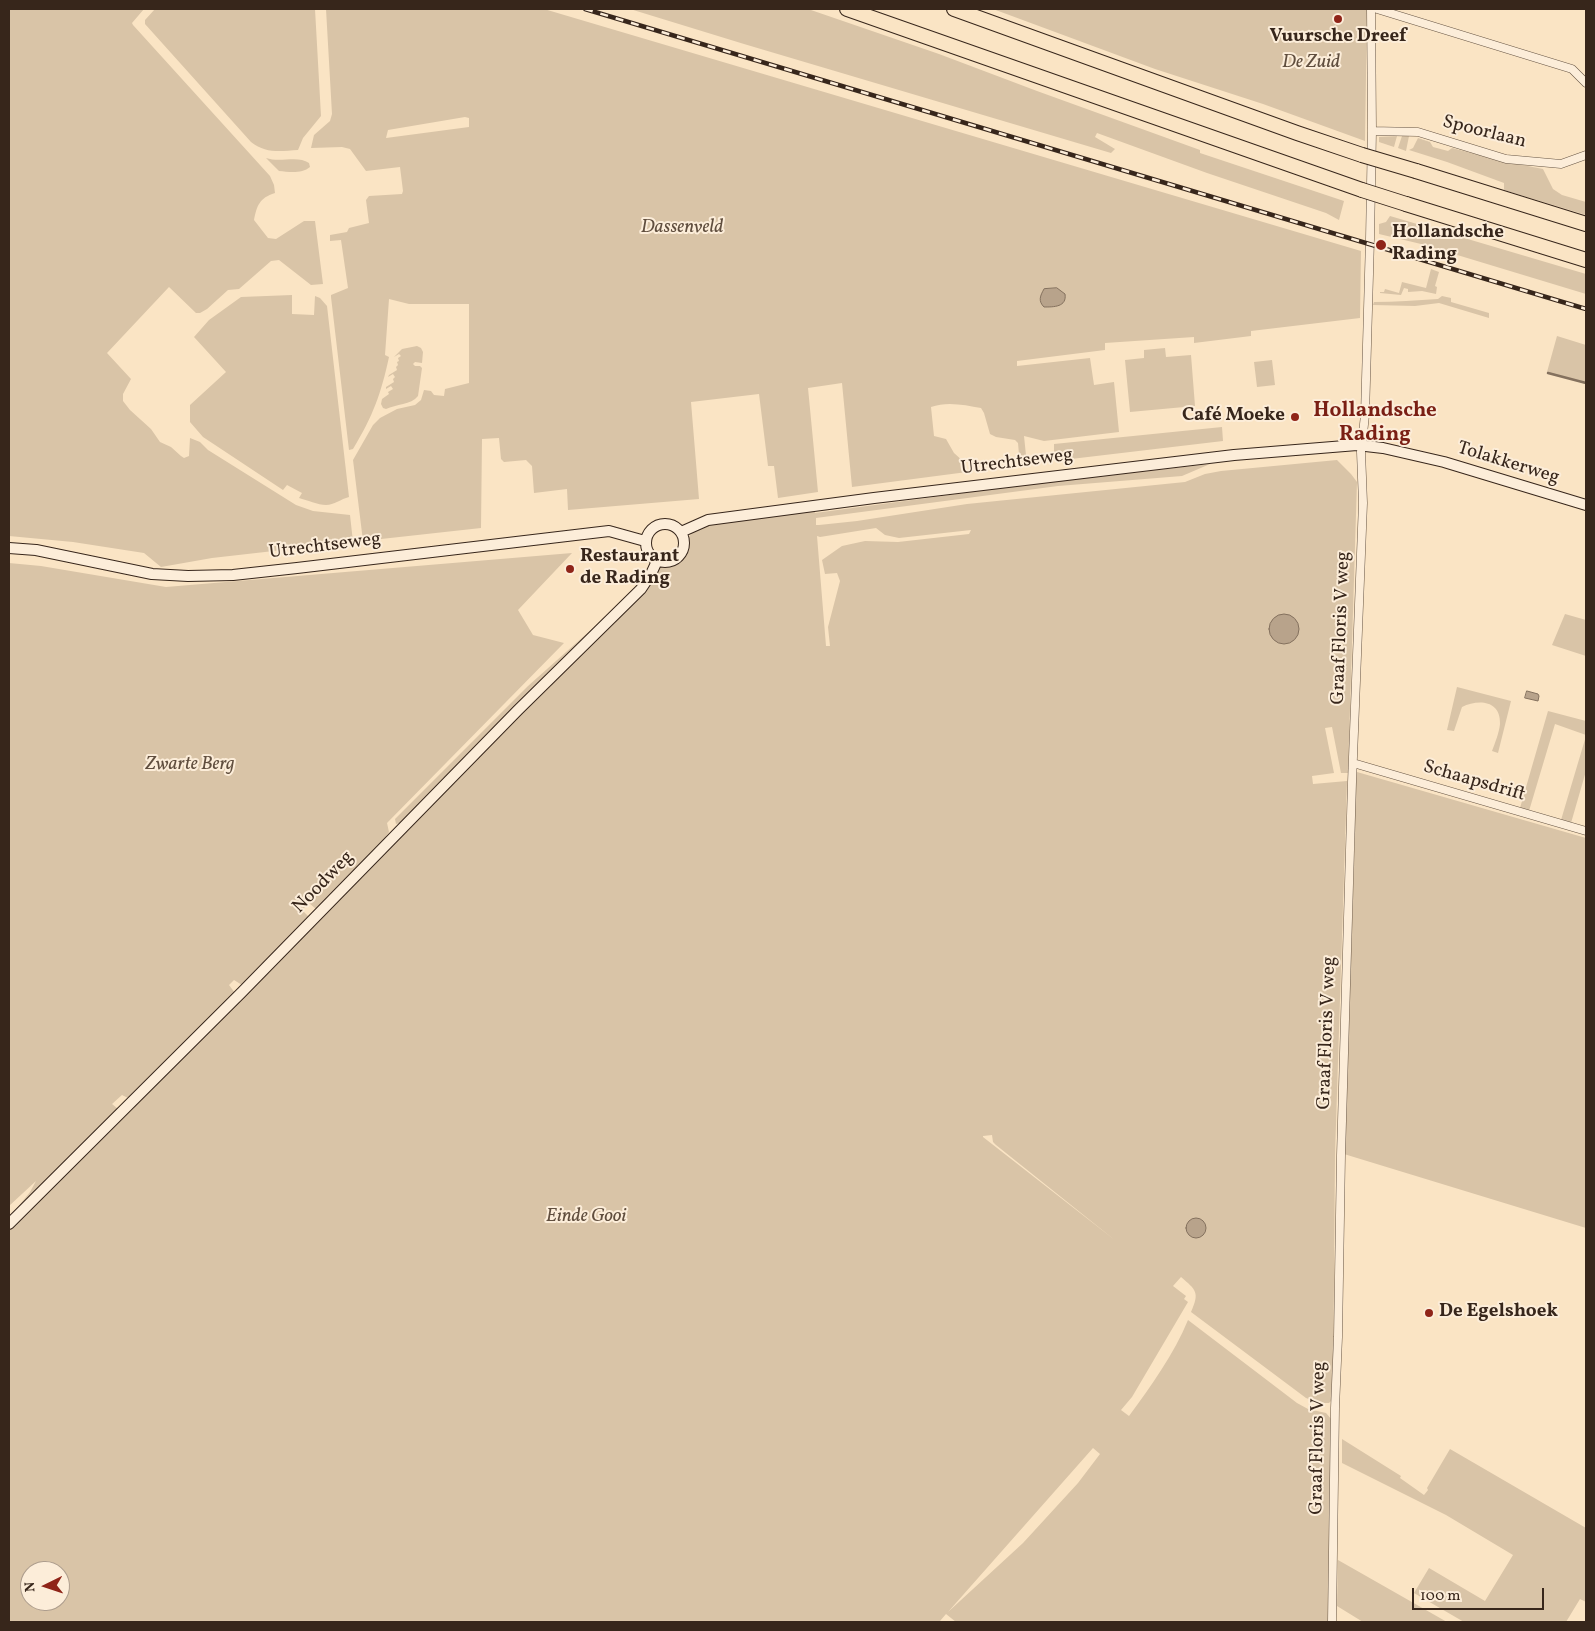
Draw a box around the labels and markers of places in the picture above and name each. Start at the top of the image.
marker: Vuursche Dreef [1332,13,1344,25]
place label: Vuursche Dreef [1269,27,1407,49]
place label: Hollandsche Rading [1392,223,1504,267]
marker: Hollandsche Rading [1374,238,1388,252]
place label: Café Moeke [1182,406,1285,428]
marker: Café Moeke [1289,411,1301,423]
place label: Restaurant de Rading [580,547,679,591]
marker: Restaurant de Rading [564,563,576,575]
place label: De Egelshoek [1439,1302,1558,1324]
marker: De Egelshoek [1423,1307,1435,1319]

